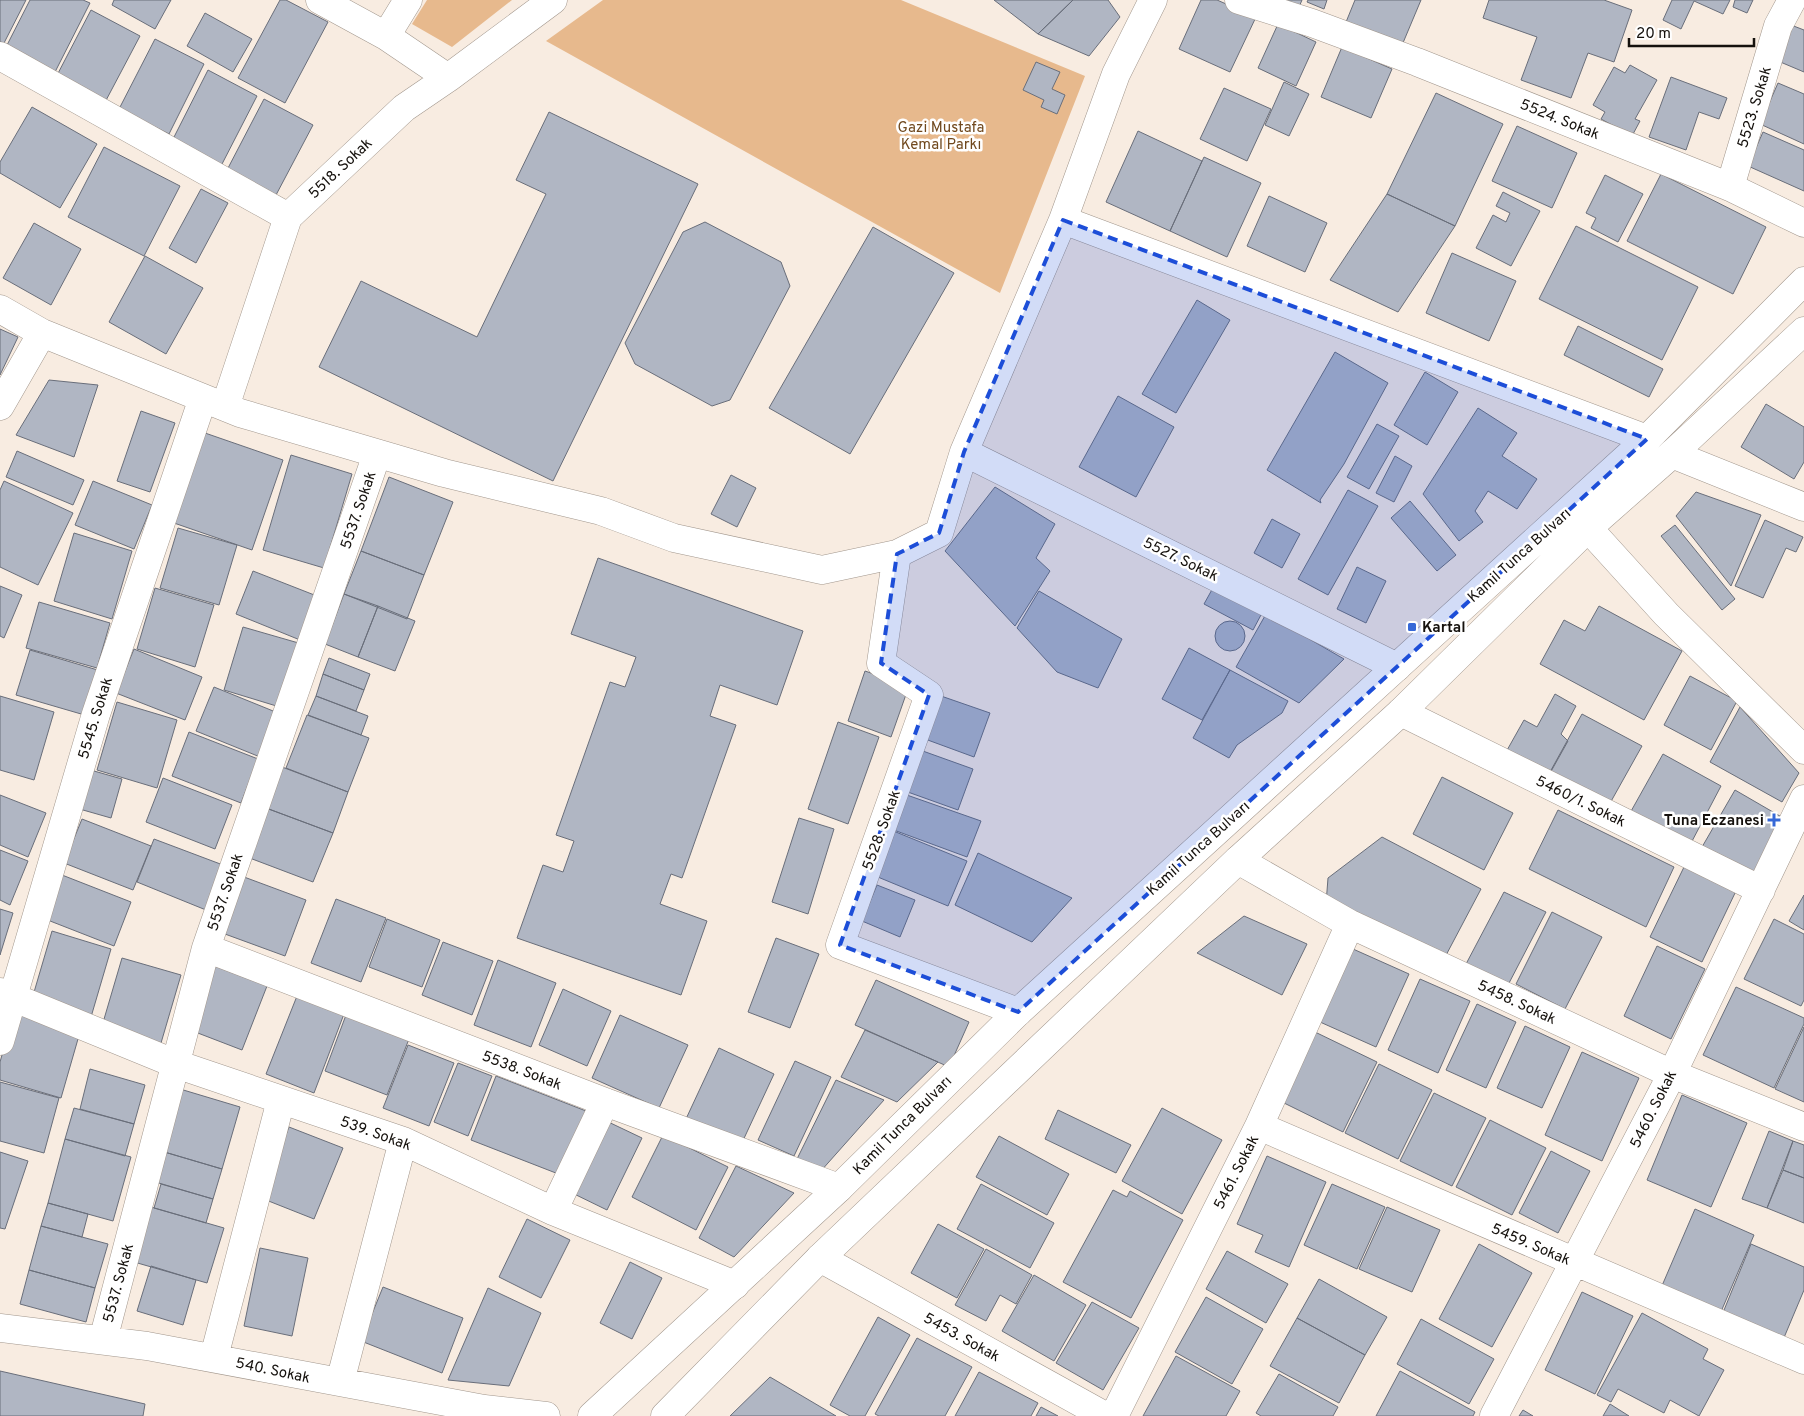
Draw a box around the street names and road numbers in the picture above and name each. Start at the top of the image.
street label: 5523. Sokak [1734,64,1777,150]
street label: 5524. Sokak [1517,96,1602,145]
street label: 5518. Sokak [305,135,377,204]
street label: 5537. Sokak [337,469,382,552]
street label: Kamil Tunca Bulvarı [1464,505,1576,608]
street label: 5527. Sokak [1140,534,1221,587]
street label: 5545. Sokak [75,675,118,762]
street label: 5460/1. Sokak [1532,772,1628,832]
street label: 5528. Sokak [859,788,906,873]
street label: Kamil Tunca Bulvarı [1143,798,1255,901]
street label: 5537. Sokak [204,851,249,934]
street label: 5458. Sokak [1474,977,1559,1030]
street label: 5538. Sokak [479,1047,564,1095]
street label: 5460. Sokak [1627,1067,1682,1152]
street label: Kamil Tunca Bulvarı [849,1072,957,1180]
street label: 539. Sokak [337,1113,414,1156]
street label: 5461. Sokak [1211,1132,1264,1213]
street label: 5459. Sokak [1488,1220,1573,1271]
street label: 5537. Sokak [100,1242,139,1325]
street label: 5453. Sokak [920,1309,1003,1367]
street label: 540. Sokak [234,1354,312,1389]

